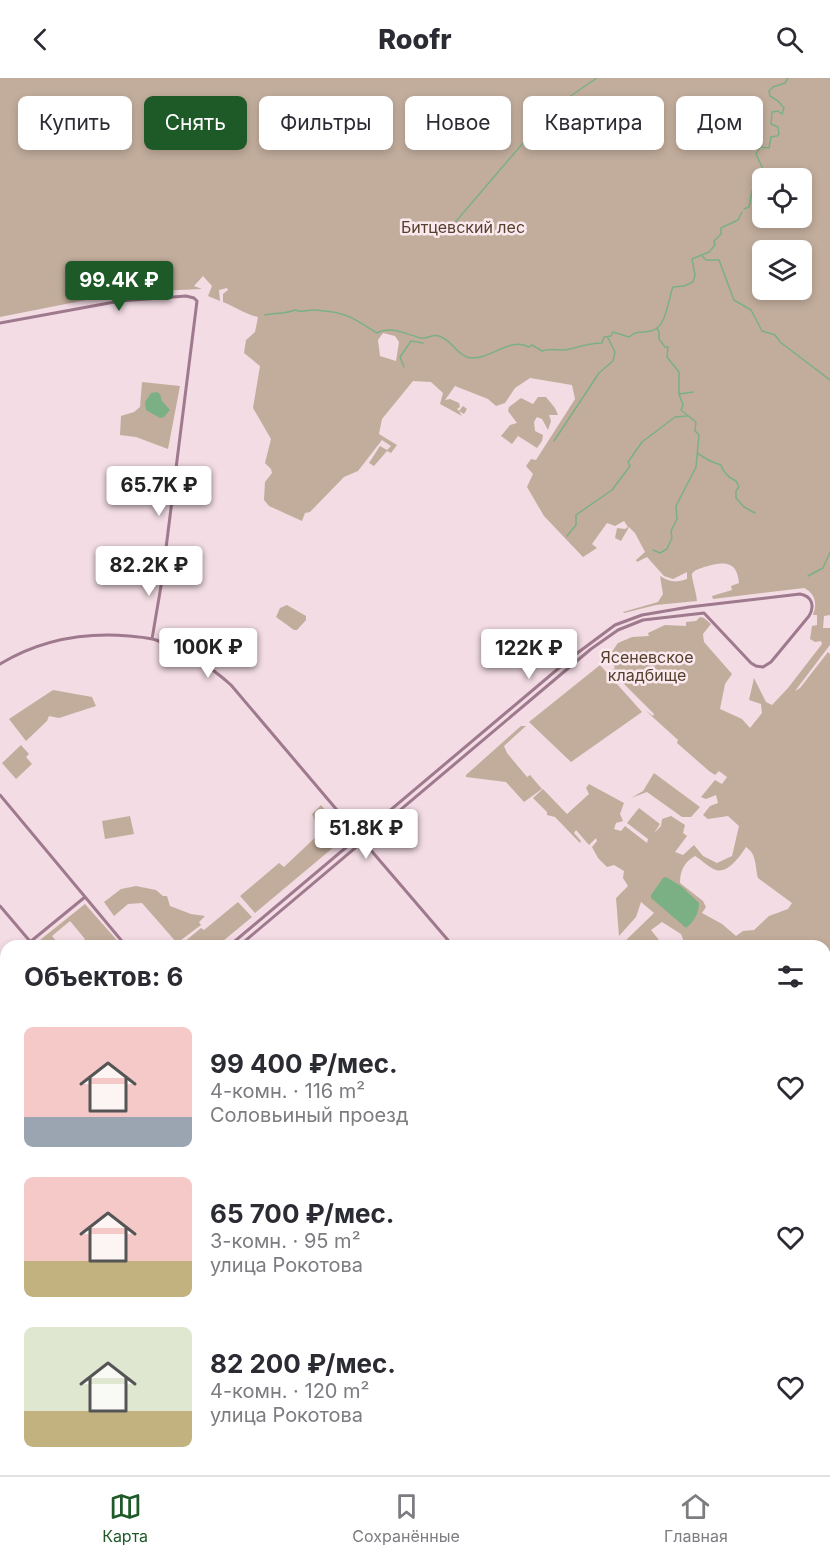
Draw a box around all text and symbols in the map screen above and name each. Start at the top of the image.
icon: back [24,23,57,56]
text: Roofr [378,23,452,56]
icon: search [773,23,806,56]
chip: Купить [18,96,132,150]
chip: Снять [144,96,247,150]
chip: Фильтры [259,96,393,150]
chip: Новое [405,96,511,150]
chip: Квартира [523,96,664,150]
chip: Дом [676,96,763,150]
map controls [752,168,812,300]
button: locate [752,168,812,228]
park label: Битцевский лес [401,217,525,237]
button: layers [752,240,812,300]
pin: 99.4K ₽ [64,261,174,312]
text: 99.4K ₽ [79,268,159,292]
pin: 65.7K ₽ [104,466,214,517]
text: 65.7K ₽ [120,473,198,497]
pin: 82.2K ₽ [94,546,204,597]
text: 82.2K ₽ [110,553,188,577]
pin: 100K ₽ [159,628,257,679]
pin: 122K ₽ [480,629,578,680]
text: 100K ₽ [173,635,243,659]
text: 122K ₽ [495,636,563,660]
park label: Ясеневское кладбище [601,647,693,685]
pin: 51.8K ₽ [311,809,421,860]
text: 51.8K ₽ [329,816,403,840]
icon: filters [774,960,807,993]
text: Объектов: 6 [24,961,183,992]
text: 99 400 ₽/мес. [210,1048,398,1079]
icon: home [72,1051,144,1123]
icon: heart [774,1071,807,1104]
text: 4-комн. · 116 m² [210,1079,365,1103]
text: Соловьиный проезд [210,1103,409,1127]
text: 65 700 ₽/мес. [210,1198,395,1229]
icon: home [72,1201,144,1273]
icon: heart [774,1221,807,1254]
text: 3-комн. · 95 m² [210,1229,360,1253]
text: улица Рокотова [210,1253,363,1277]
text: 82 200 ₽/мес. [210,1348,396,1379]
icon: home [72,1351,144,1423]
icon: heart [774,1371,807,1404]
text: 4-комн. · 120 m² [210,1379,369,1403]
text: улица Рокотова [210,1403,363,1427]
tab: Карта [102,1490,148,1546]
tab: Сохранённые [352,1490,460,1546]
tab: Главная [664,1490,728,1546]

